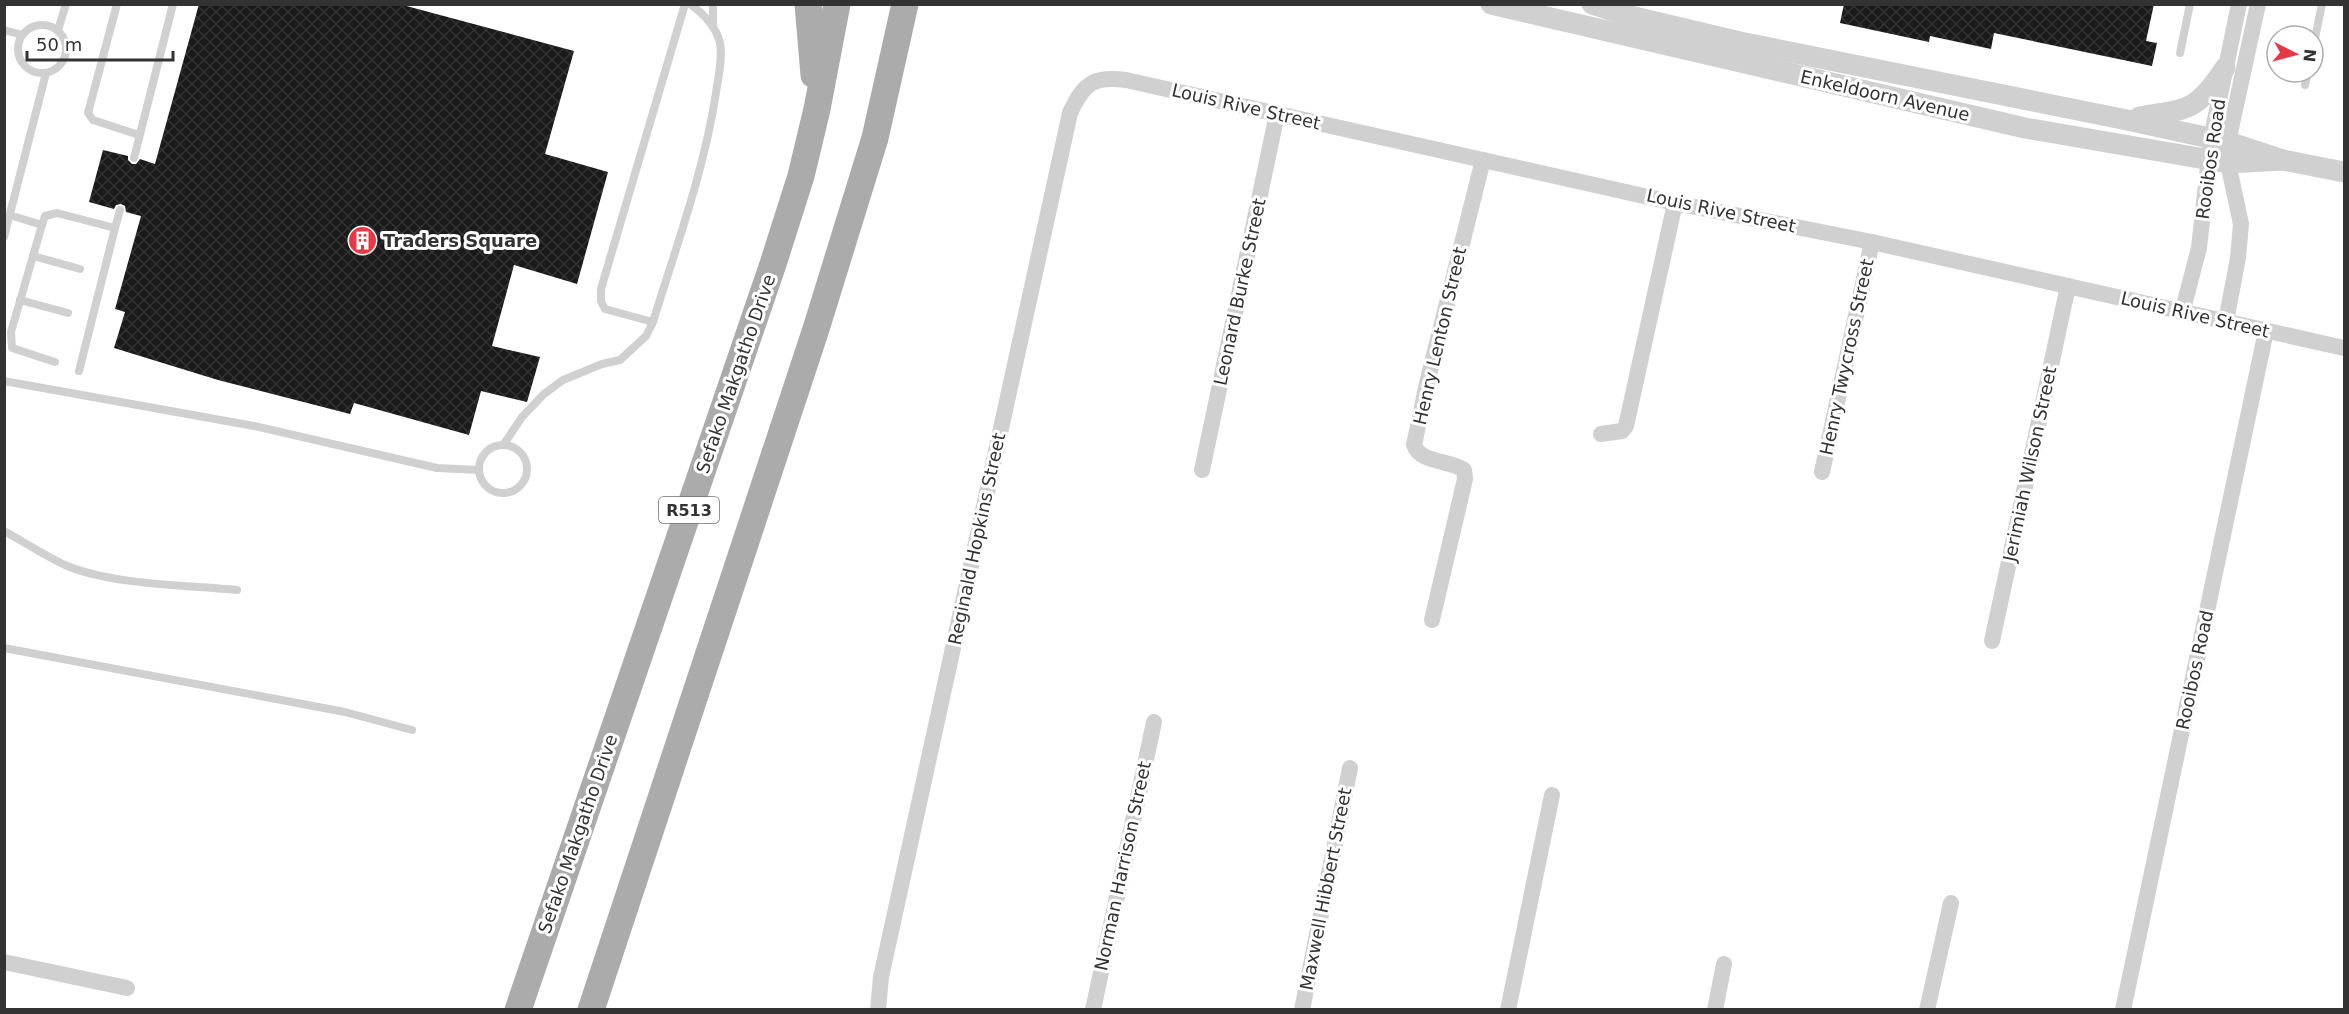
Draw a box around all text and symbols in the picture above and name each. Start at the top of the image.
scale bar [27,24,172,62]
north arrow [2265,24,2325,84]
text: 50 m [36,34,82,55]
text: N [2299,48,2320,63]
street label: Enkeldoorn Avenue [1798,66,1972,125]
street label: Louis Rive Street [1170,79,1322,134]
street label: Rooibos Road [2192,97,2229,221]
street label: Louis Rive Street [1645,184,1798,237]
street label: Leonard Burke Street [1209,196,1270,387]
building icon: Traders Square [346,225,378,257]
place label: Traders Square [383,230,537,251]
street label: Henry Lenton Street [1409,245,1470,427]
street label: Henry Twycross Street [1815,257,1878,457]
street label: Sefako Makgatho Drive [692,272,779,476]
street label: Louis Rive Street [2119,287,2271,342]
street label: Jerimiah Wilson Street [1998,364,2060,564]
street label: Reginald Hopkins Street [944,431,1009,647]
road number: R513 [659,497,719,523]
street label: Rooibos Road [2172,608,2217,731]
street label: Sefako Makgatho Drive [534,732,621,936]
street label: Norman Harrison Street [1090,759,1155,973]
street label: Maxwell Hibbert Street [1296,786,1355,992]

